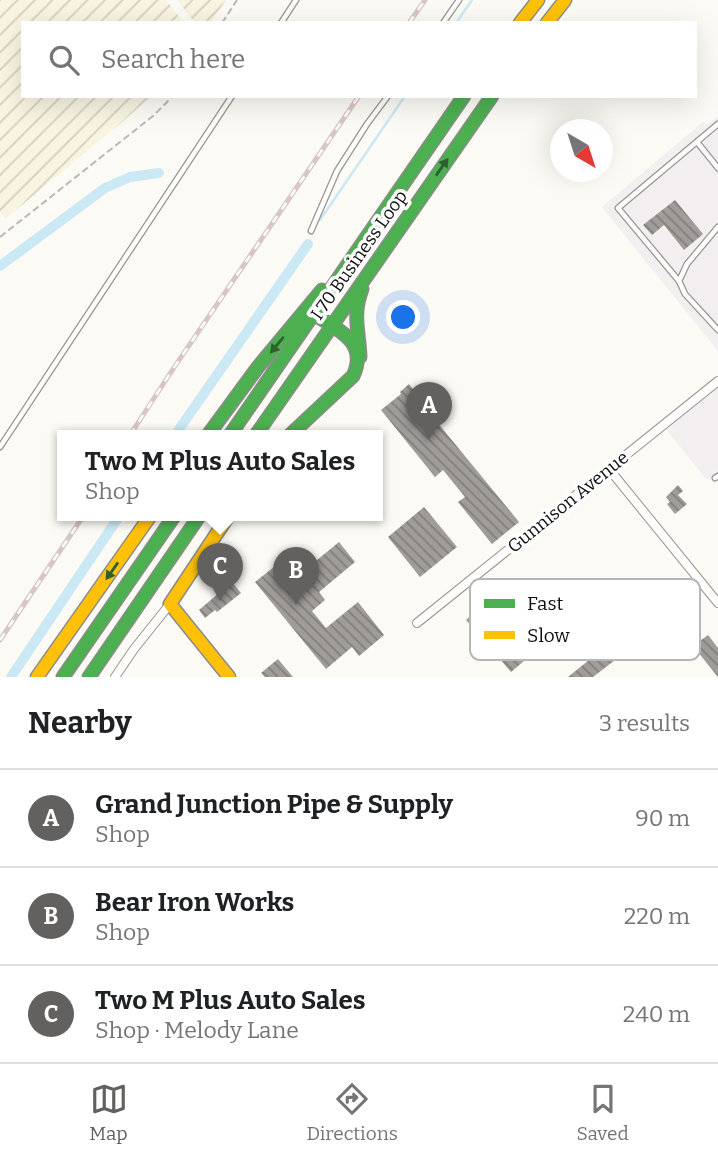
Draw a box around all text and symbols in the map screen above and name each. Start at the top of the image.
search box [21,21,697,98]
icon: search [45,41,83,79]
text: Search here [101,44,245,75]
north arrow [550,119,613,182]
one-way arrow [435,158,449,176]
street label: I 70 Business Loop [306,186,412,324]
your location [386,300,420,334]
one-way arrow [269,335,284,353]
pin: A [406,382,452,440]
popup [57,430,383,521]
text: Two M Plus Auto Sales [85,446,355,477]
street label: Gunnison Avenue [503,446,633,558]
text: Shop [85,477,140,505]
pin: C [197,543,243,601]
pin: B [273,547,319,605]
one-way arrow [105,562,119,580]
legend [470,579,700,660]
text: Fast [527,592,564,615]
text: Slow [527,624,570,647]
text: Nearby [28,705,132,741]
text: 3 results [599,709,690,737]
text: Grand Junction Pipe & Supply [95,789,453,820]
text: A [43,804,59,832]
text: 90 m [635,804,690,832]
text: Shop [95,820,150,848]
text: Bear Iron Works [95,887,294,918]
text: B [44,902,58,930]
text: 220 m [624,902,690,930]
text: Shop [95,918,150,946]
text: Two M Plus Auto Sales [95,985,366,1016]
text: C [44,1000,58,1028]
text: 240 m [623,1000,690,1028]
text: Shop · Melody Lane [95,1016,299,1044]
tab: Map [89,1080,128,1145]
tab: Directions [306,1080,398,1145]
tab: Saved [576,1080,629,1145]

